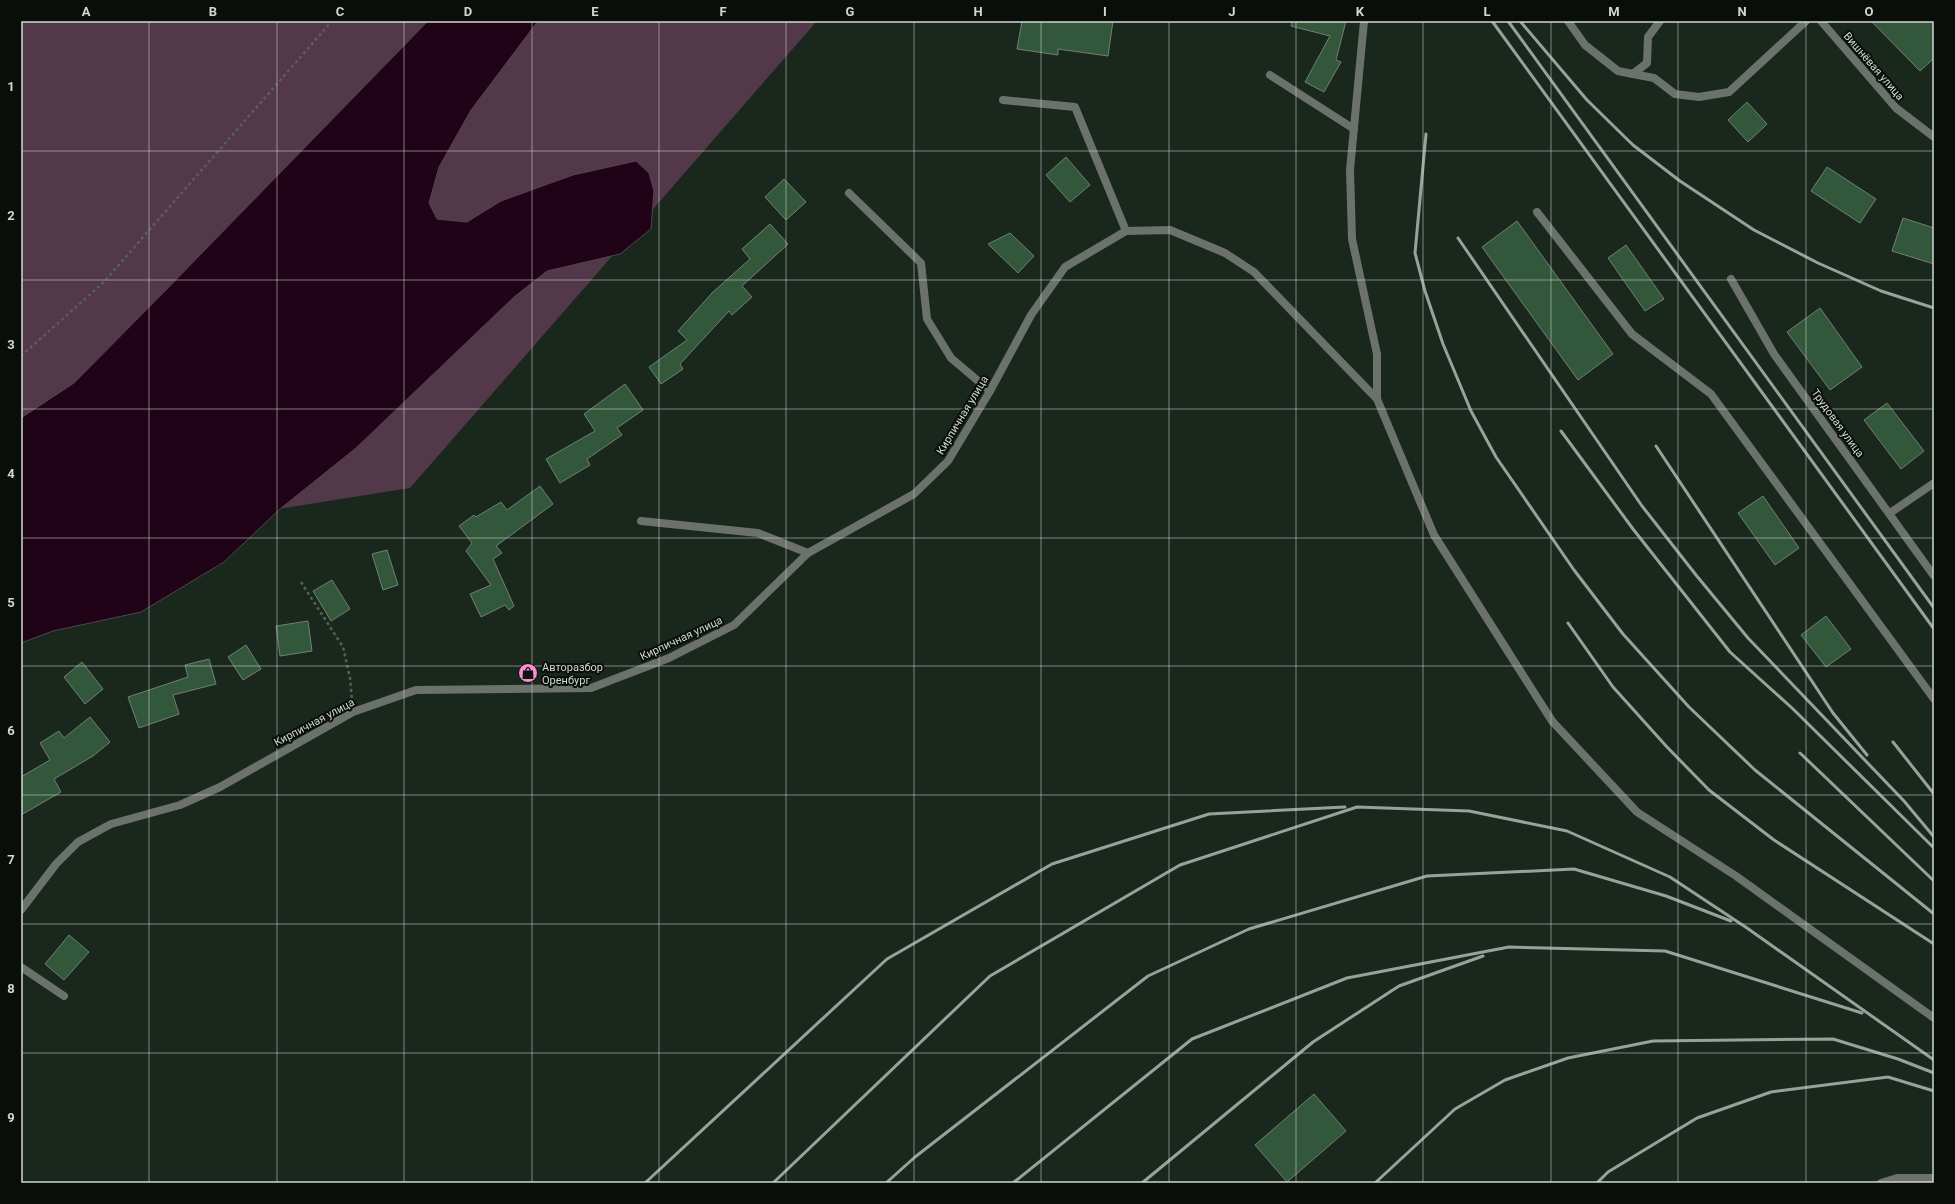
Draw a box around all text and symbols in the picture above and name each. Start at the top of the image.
text: A [82,4,91,19]
text: B [209,4,217,19]
text: C [336,4,345,19]
text: D [464,4,472,19]
text: E [591,4,599,19]
text: F [719,4,727,19]
text: G [846,4,855,19]
text: H [973,4,983,19]
text: I [1103,4,1107,19]
text: J [1228,4,1236,19]
text: K [1356,4,1365,19]
text: L [1483,4,1491,19]
text: M [1608,4,1620,19]
text: N [1737,4,1747,19]
text: O [1865,4,1874,19]
street label: Вишнёвая улица [1841,30,1907,103]
text: 1 [7,79,15,94]
text: 2 [7,208,15,223]
text: 3 [7,337,15,352]
street label: Кирпичная улица [934,374,991,457]
street label: Трудовая улица [1808,387,1867,460]
text: 4 [7,466,15,481]
text: 5 [7,595,15,610]
street label: Кирпичная улица [638,614,724,663]
place label: Авторазбор Оренбург [542,661,603,687]
shop icon: Авторазбор Оренбург [517,662,539,684]
street label: Кирпичная улица [272,696,357,749]
text: 6 [7,723,15,738]
text: 7 [7,852,15,867]
text: 8 [7,981,15,996]
text: 9 [7,1110,15,1125]

